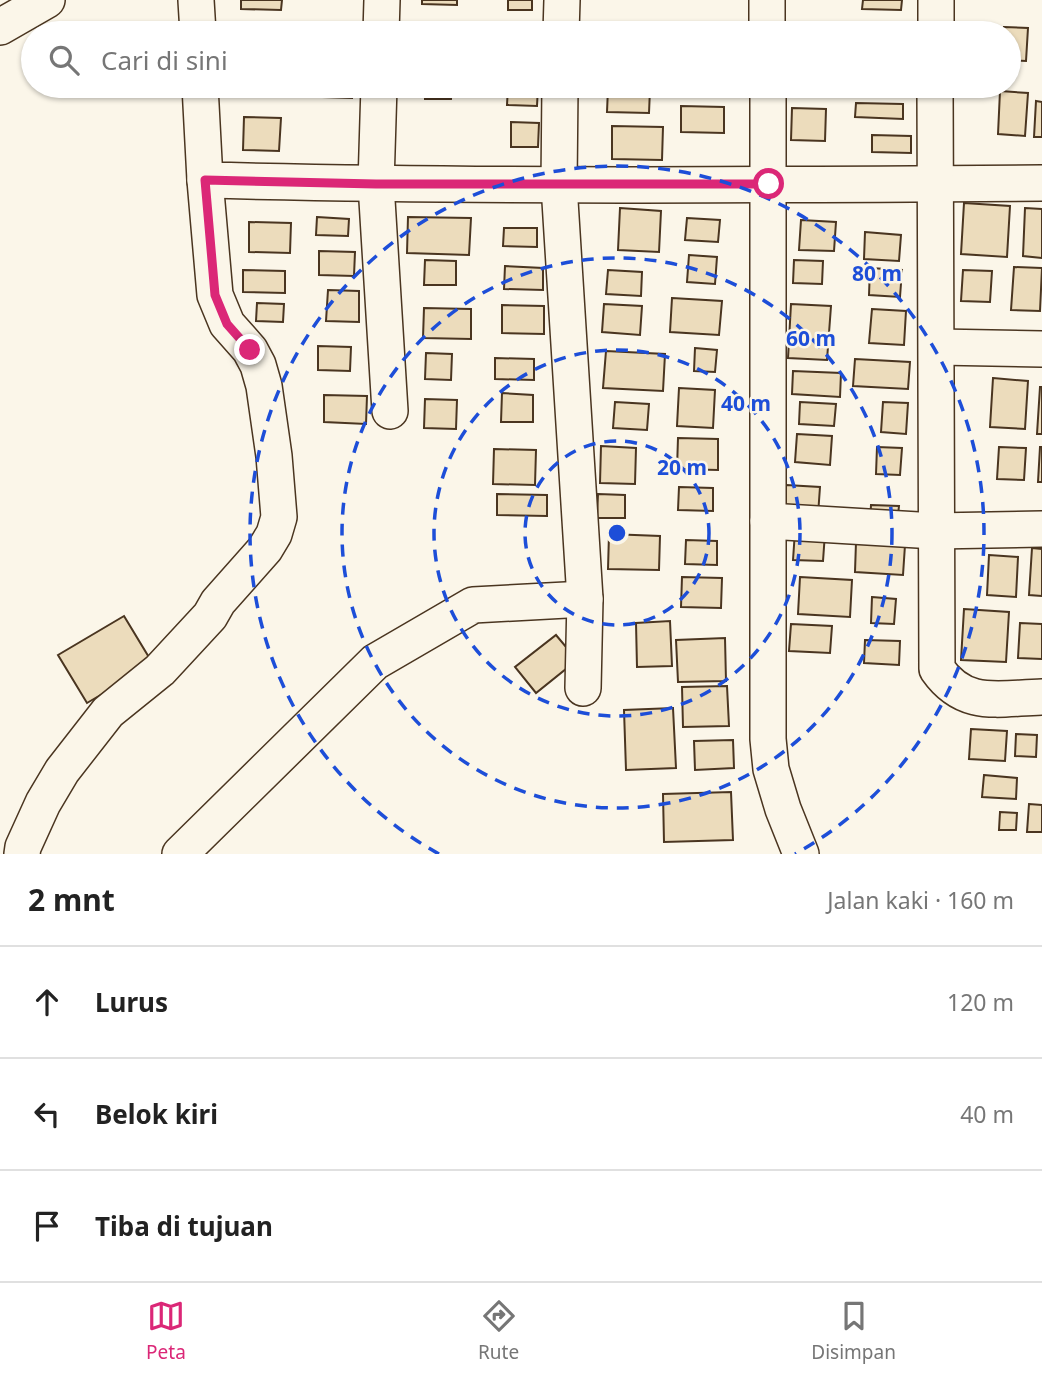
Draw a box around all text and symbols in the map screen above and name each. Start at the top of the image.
search box [21,21,1021,98]
icon: search [45,41,83,79]
text: Cari di sini [101,42,228,78]
route start [753,168,784,199]
text: 80 m [852,259,902,287]
text: 60 m [786,324,836,352]
route end [234,334,265,365]
text: 40 m [721,389,771,417]
text: 20 m [657,453,707,481]
centre of rings [605,521,629,545]
text: 2 mnt [28,879,115,920]
text: Jalan kaki · 160 m [827,884,1014,916]
icon: ahead [28,983,66,1021]
text: Lurus [95,984,168,1020]
text: 120 m [947,986,1014,1018]
icon: left [28,1095,66,1133]
text: Belok kiri [95,1096,218,1132]
text: 40 m [960,1098,1014,1130]
icon: arrive [28,1207,66,1245]
text: Tiba di tujuan [95,1208,273,1244]
tab: Peta [146,1297,186,1365]
tab: Rute [478,1297,519,1365]
tab: Disimpan [811,1297,896,1365]

